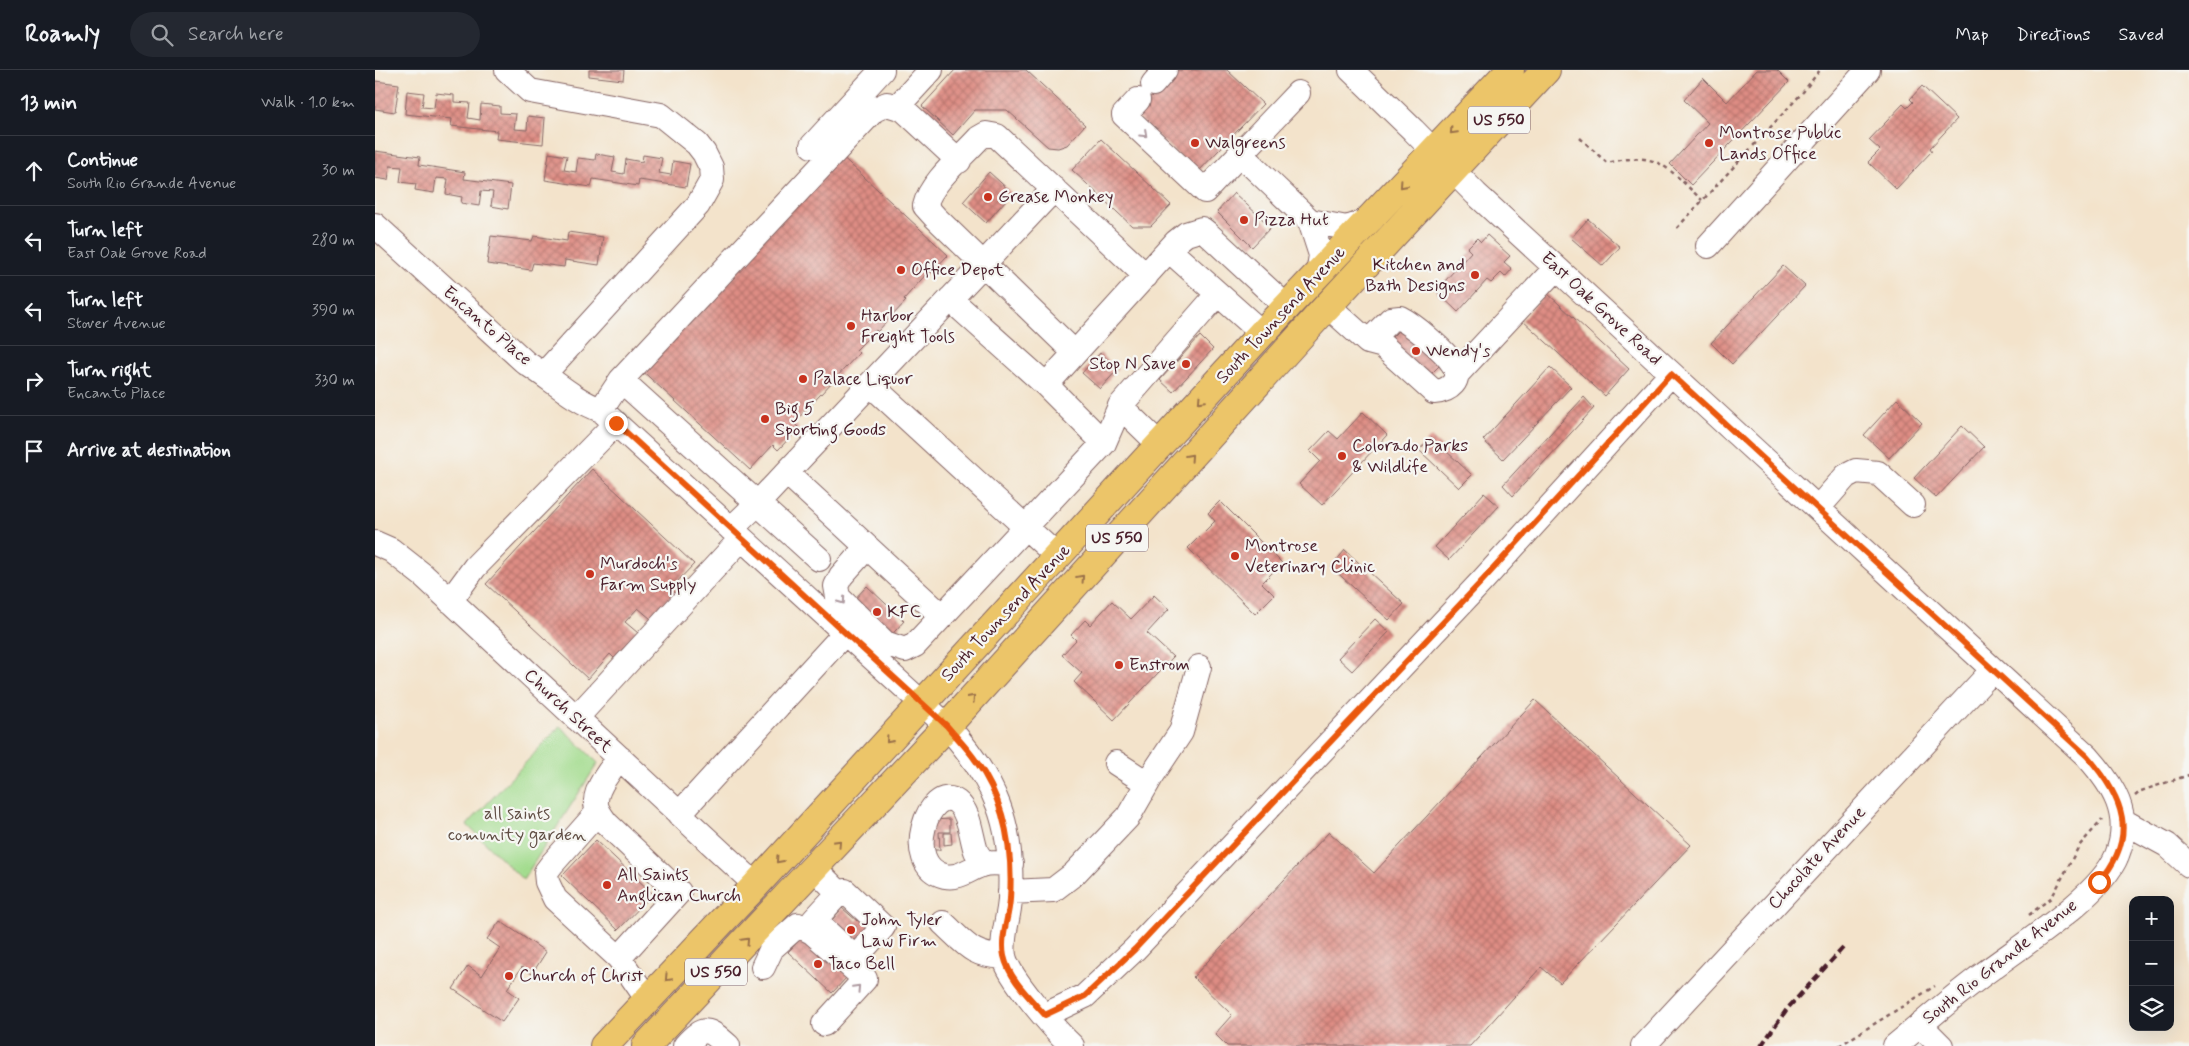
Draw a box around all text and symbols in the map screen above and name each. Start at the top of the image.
search box [130,12,480,57]
text: Roamly [25,19,100,50]
icon: search [148,21,176,49]
text: Search here [188,22,284,47]
text: Map [1956,23,1989,47]
text: Directions [2017,23,2091,47]
text: Saved [2119,23,2164,47]
text: 13 min [20,89,77,117]
text: Walk · 1.0 km [261,92,355,113]
road number: US 550 [1468,106,1530,134]
place label: Montrose Public Lands Office [1719,121,1841,166]
one-way arrow [1450,126,1459,135]
one-way arrow [1138,128,1147,137]
place label: Walgreens [1205,131,1286,156]
marker: Walgreens [1189,137,1201,149]
marker: Montrose Public Lands Office [1703,137,1715,149]
text: Continue [67,148,138,173]
icon: ahead [20,157,48,185]
text: 30 m [322,160,355,181]
text: South Rio Grande Avenue [67,173,236,194]
one-way arrow [1400,179,1409,188]
place label: Grease Monkey [998,185,1113,209]
marker: Grease Monkey [982,191,994,203]
place label: Pizza Hut [1254,208,1329,232]
marker: Pizza Hut [1238,214,1250,226]
text: Turn left [67,218,143,243]
icon: left [20,227,48,255]
text: 280 m [312,230,355,251]
street label: South Townsend Avenue [1211,241,1351,389]
text: East Oak Grove Road [67,243,207,264]
street label: East Oak Grove Road [1535,247,1667,371]
place label: Kitchen and Bath Designs [1365,253,1465,299]
place label: Office Depot [911,258,1004,282]
marker: Office Depot [895,264,907,276]
marker: Kitchen and Bath Designs [1469,269,1481,281]
street label: Encanto Place [437,281,537,371]
text: Turn left [67,288,143,313]
icon: left [20,297,48,325]
text: 390 m [312,300,355,321]
place label: Harbor Freight Tools [861,304,955,349]
text: Stover Avenue [67,313,166,334]
marker: Harbor Freight Tools [845,320,857,332]
place label: Wendy's [1426,339,1490,363]
marker: Wendy's [1410,345,1422,357]
place label: Stop N Save [1089,352,1176,376]
text: Turn right [67,358,151,383]
marker: Stop N Save [1180,358,1192,370]
icon: right [20,367,48,395]
place label: Palace Liquor [813,367,913,391]
text: 330 m [314,370,355,391]
marker: Palace Liquor [797,373,809,385]
text: Encanto Place [67,383,165,404]
one-way arrow [1198,394,1207,403]
place label: Big 5 Sporting Goods [775,397,886,444]
route end [605,412,628,435]
marker: Big 5 Sporting Goods [759,413,771,425]
place label: Colorado Parks & Wildlife [1352,434,1468,479]
icon: arrive [20,437,48,465]
text: Arrive at destination [67,438,231,463]
marker: Colorado Parks & Wildlife [1336,450,1348,462]
one-way arrow [1184,454,1193,463]
road number: US 550 [1086,524,1148,552]
place label: Montrose Veterinary Clinic [1245,534,1375,579]
street label: South Townsend Avenue [936,539,1076,687]
marker: Montrose Veterinary Clinic [1229,550,1241,562]
place label: Murdoch's Farm Supply [600,552,696,597]
marker: Murdoch's Farm Supply [584,568,596,580]
one-way arrow [1075,574,1084,583]
one-way arrow [836,595,845,605]
place label: KFC [887,600,921,624]
marker: KFC [871,606,883,618]
place label: Enstrom [1129,653,1190,677]
marker: Enstrom [1113,659,1125,671]
street label: Church Street [518,664,618,759]
one-way arrow [966,695,975,704]
one-way arrow [886,734,895,743]
street label: Chocolate Avenue [1763,801,1871,915]
park label: all saints comunity garden [448,802,586,848]
one-way arrow [832,839,841,848]
one-way arrow [776,854,785,863]
place label: All Saints Anglican Church [617,863,741,910]
route start [2088,871,2111,894]
marker: All Saints Anglican Church [601,879,613,891]
street label: South Rio Grande Avenue [1918,894,2082,1030]
map controls [2129,896,2174,1031]
button: + [2129,896,2174,941]
place label: John Tyler Law Firm [861,908,943,953]
marker: John Tyler Law Firm [845,924,857,936]
one-way arrow [740,937,749,946]
button: − [2129,941,2174,986]
place label: Taco Bell [828,952,895,976]
marker: Taco Bell [812,958,824,970]
road number: US 550 [685,959,747,986]
place label: Church of Christ [519,964,644,988]
marker: Church of Christ [503,970,515,982]
one-way arrow [665,973,674,982]
one-way arrow [851,984,860,993]
button: layers [2129,986,2174,1031]

